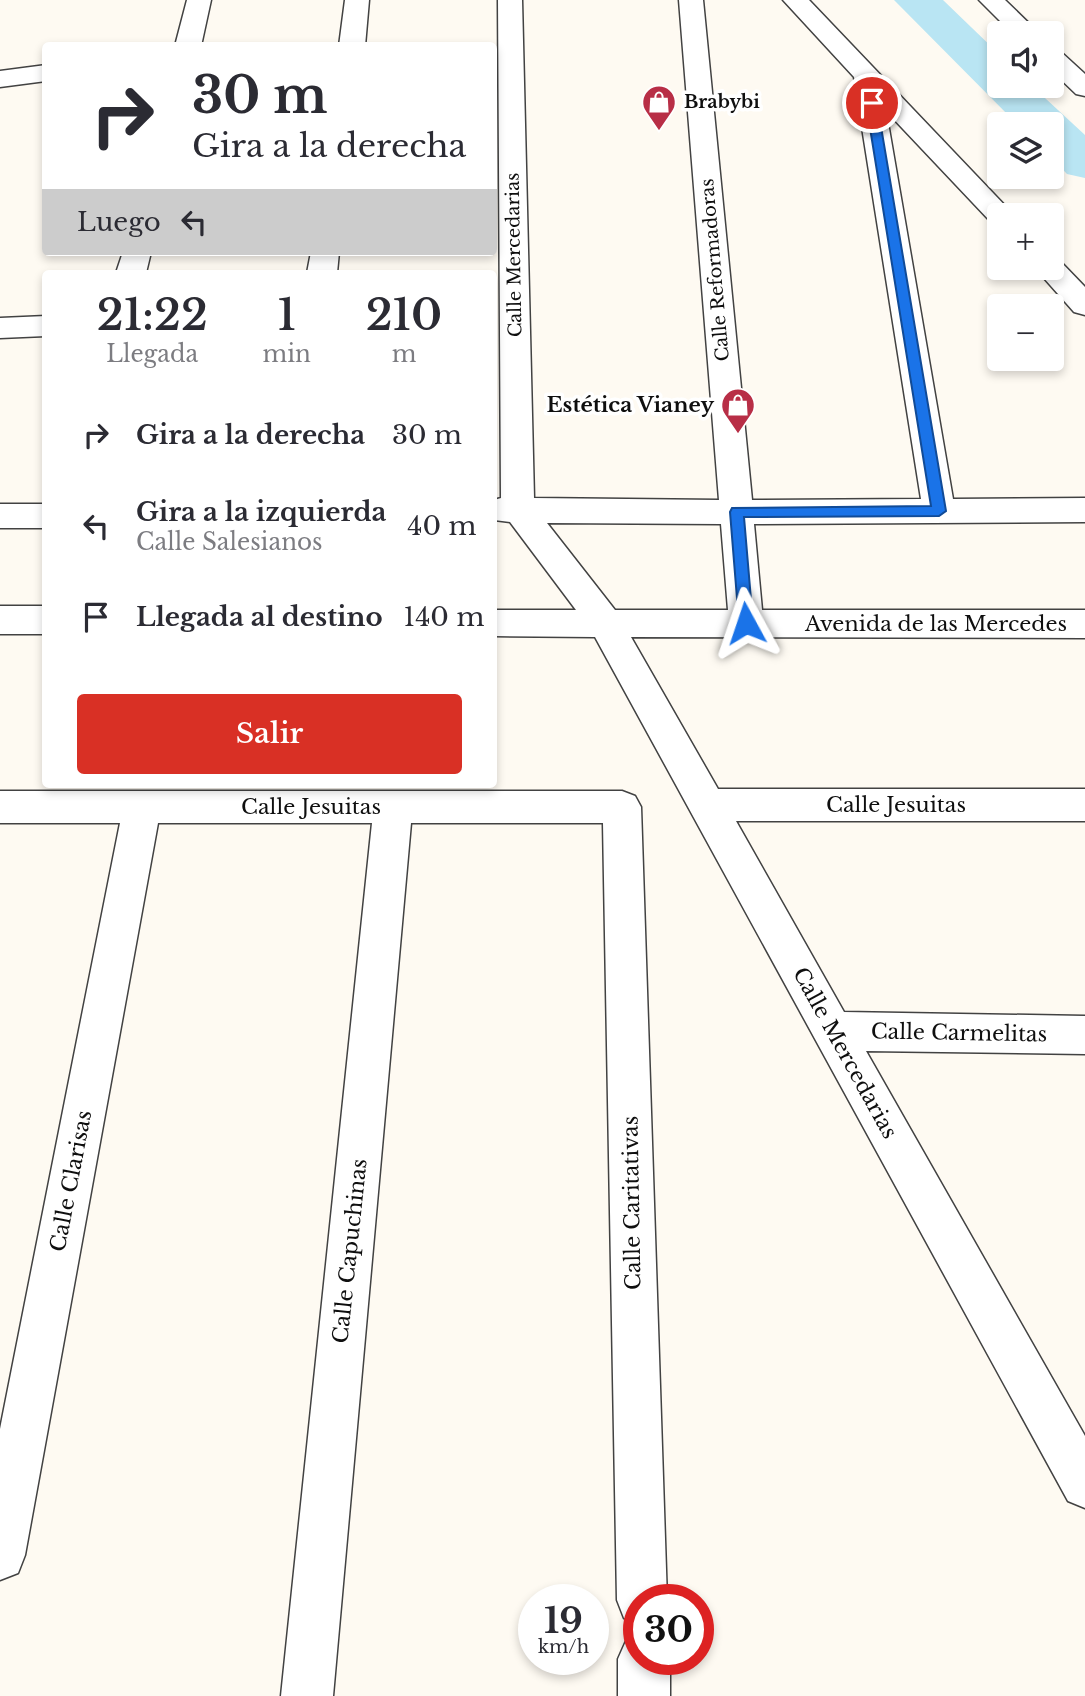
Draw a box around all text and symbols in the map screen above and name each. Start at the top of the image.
map controls [987,21,1064,371]
button: sound [987,21,1064,98]
text: 30 m [192,65,327,126]
icon: right [77,70,168,161]
pin [842,73,902,133]
shop icon: Brabybi [640,83,678,132]
icon: arrive [853,84,891,122]
place label: Brabybi [684,91,760,113]
button: layers [987,112,1064,189]
text: Gira a la derecha [192,126,466,166]
street label: Calle Mercedarias [502,173,526,337]
street label: Calle Reformadoras [696,178,734,362]
icon: left [175,203,213,241]
button: + [987,203,1064,280]
text: Luego [77,206,161,238]
text: 21:22 [97,289,208,341]
text: 1 [278,289,296,341]
text: 210 [366,289,442,341]
button: − [987,294,1064,371]
text: Llegada [106,340,198,368]
text: min [263,340,311,368]
text: m [392,340,416,368]
shop icon: Estética Vianey [719,386,757,435]
place label: Estética Vianey [547,392,714,418]
icon: right [77,416,115,454]
text: Gira a la derecha [136,419,365,451]
text: 30 m [392,419,462,451]
text: Gira a la izquierda [136,496,386,528]
icon: left [77,507,115,545]
text: 40 m [407,510,477,542]
text: Calle Salesianos [136,528,323,556]
position arrow [709,586,783,660]
icon: arrive [77,598,115,636]
text: Llegada al destino [136,601,383,633]
text: 140 m [404,601,484,633]
street label: Avenida de las Mercedes [804,611,1067,637]
button: Salir [77,694,462,774]
street label: Calle Jesuitas [826,792,966,818]
street label: Calle Jesuitas [241,794,381,820]
street label: Calle Mercedarias [787,963,903,1143]
street label: Calle Carmelitas [871,1018,1047,1048]
street label: Calle Clarisas [45,1108,97,1254]
street label: Calle Caritativas [617,1116,647,1290]
street label: Calle Capuchinas [327,1157,373,1345]
speed limit sign: 30 [623,1584,714,1675]
text: 19 [544,1599,583,1642]
text: km/h [538,1636,589,1658]

